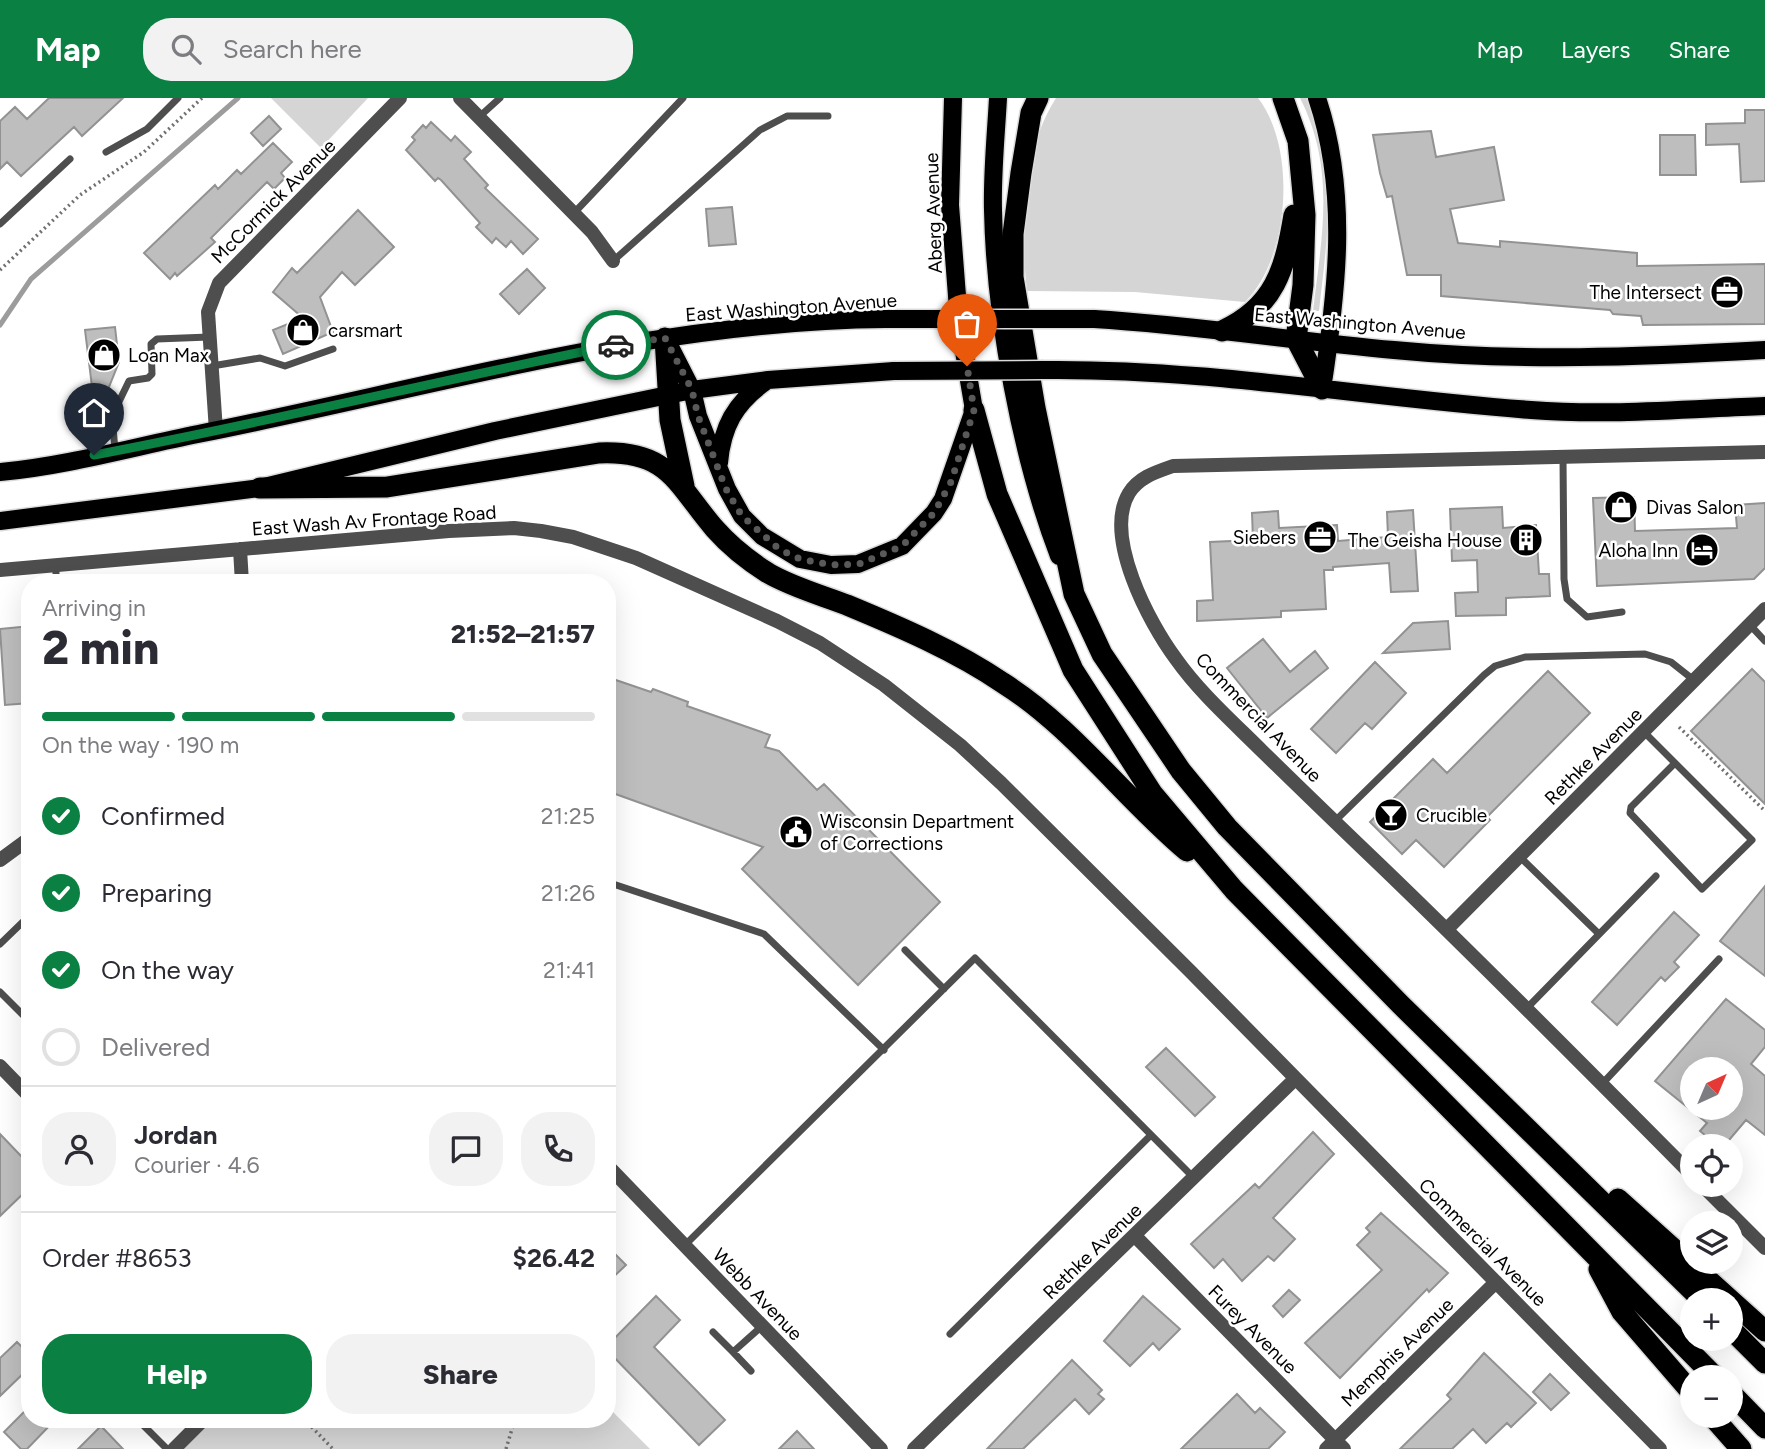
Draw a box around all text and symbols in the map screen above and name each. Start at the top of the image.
search box [143,18,633,81]
text: Map [35,30,101,69]
icon: search [167,30,205,68]
text: Search here [223,33,362,65]
text: Map [1476,35,1523,64]
text: Layers [1561,35,1630,64]
text: Share [1668,35,1730,64]
street label: McCormick Avenue [206,134,340,268]
street label: Aberg Avenue [920,152,947,274]
office icon: The Intersect [1708,273,1746,311]
place label: The Intersect [1589,281,1702,304]
street label: East Washington Avenue [684,289,898,326]
pin [937,294,997,366]
street label: East Washington Avenue [1253,303,1467,344]
icon: bag [948,305,986,343]
courier [581,310,651,380]
shop icon: carsmart [284,311,322,349]
place label: carsmart [328,319,403,342]
icon: car [597,326,635,364]
shop icon: Loan Max [85,336,123,374]
place label: Loan Max [128,344,209,367]
pin [64,383,124,455]
icon: home [75,394,113,432]
shop icon: Divas Salon [1602,488,1640,526]
place label: Divas Salon [1646,496,1744,519]
street label: East Wash Av Frontage Road [251,500,497,541]
office icon: Siebers [1301,518,1339,556]
building icon: The Geisha House [1507,521,1545,559]
place label: Siebers [1233,526,1296,549]
place label: The Geisha House [1348,529,1502,552]
hotel icon: Aloha Inn [1683,531,1721,569]
place label: Aloha Inn [1599,539,1678,562]
text: Arriving in [42,594,146,622]
text: 21:52–21:57 [451,618,595,650]
text: 2 min [42,620,159,676]
street label: Commercial Avenue [1191,648,1326,787]
street label: Rethke Avenue [1540,703,1647,810]
text: On the way · 190 m [42,731,239,759]
bar icon: Crucible [1372,796,1410,834]
icon: check [42,797,80,835]
text: Confirmed [101,800,225,832]
text: 21:25 [541,802,595,830]
place label: Crucible [1416,804,1487,827]
place label: Wisconsin Department of Corrections [820,810,1014,855]
public building icon: Wisconsin Department of Corrections [777,813,815,851]
icon: check [42,874,80,912]
text: Preparing [101,877,212,909]
text: 21:26 [541,879,595,907]
icon: check [42,951,80,989]
text: On the way [101,954,234,986]
text: 21:41 [543,956,595,984]
text: Delivered [101,1031,210,1063]
north arrow [1680,1057,1743,1120]
map controls [1680,1057,1743,1428]
button: person [42,1112,116,1186]
button: chat [429,1112,503,1186]
button: phone [521,1112,595,1186]
text: Jordan [134,1119,217,1151]
button: locate [1680,1134,1743,1197]
text: Courier · 4.6 [134,1151,260,1179]
street label: Commercial Avenue [1414,1174,1551,1311]
street label: Rethke Avenue [1038,1198,1147,1304]
button: layers [1680,1211,1743,1274]
text: Order #8653 [42,1242,192,1274]
text: $26.42 [513,1242,595,1274]
street label: Webb Avenue [708,1244,807,1345]
street label: Furey Avenue [1203,1280,1302,1379]
button: + [1680,1288,1743,1351]
street label: Memphis Avenue [1337,1293,1458,1412]
button: Help [42,1334,312,1414]
button: Share [326,1334,595,1414]
button: − [1680,1365,1743,1428]

